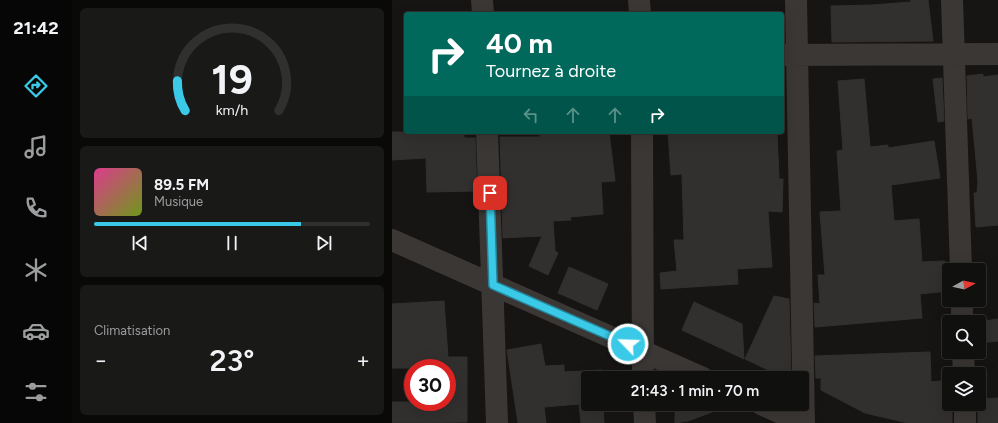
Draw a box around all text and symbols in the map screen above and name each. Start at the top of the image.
text: 21:42 [13,17,59,39]
text: 40 m [486,26,553,60]
icon: right [420,28,472,80]
text: 19 [211,54,253,104]
text: Tournez à droite [486,60,616,82]
icon: directions [22,72,50,100]
text: km/h [216,101,248,119]
icon: left [520,104,542,126]
icon: ahead [562,104,584,126]
icon: ahead [604,104,626,126]
icon: right [646,104,668,126]
icon: music [22,133,50,161]
text: 89.5 FM [154,176,209,194]
pin [473,176,507,210]
icon: arrive [479,182,501,204]
icon: phone [22,194,50,222]
text: Musique [154,194,203,209]
icon: previous [129,232,151,254]
icon: pause [221,232,243,254]
icon: next [313,232,335,254]
icon: climate [22,256,50,284]
north arrow [942,263,986,307]
map controls [942,263,986,411]
button: search [942,315,986,359]
icon: car [22,317,50,345]
text: Climatisation [94,323,170,338]
position arrow [607,323,649,365]
text: 23° [210,342,254,379]
text: − [94,347,108,374]
text: + [356,347,370,374]
speed limit sign: 30 [404,359,456,411]
button: layers [942,367,986,411]
icon: filters [22,378,50,406]
text: 21:43 · 1 min · 70 m [631,382,759,400]

